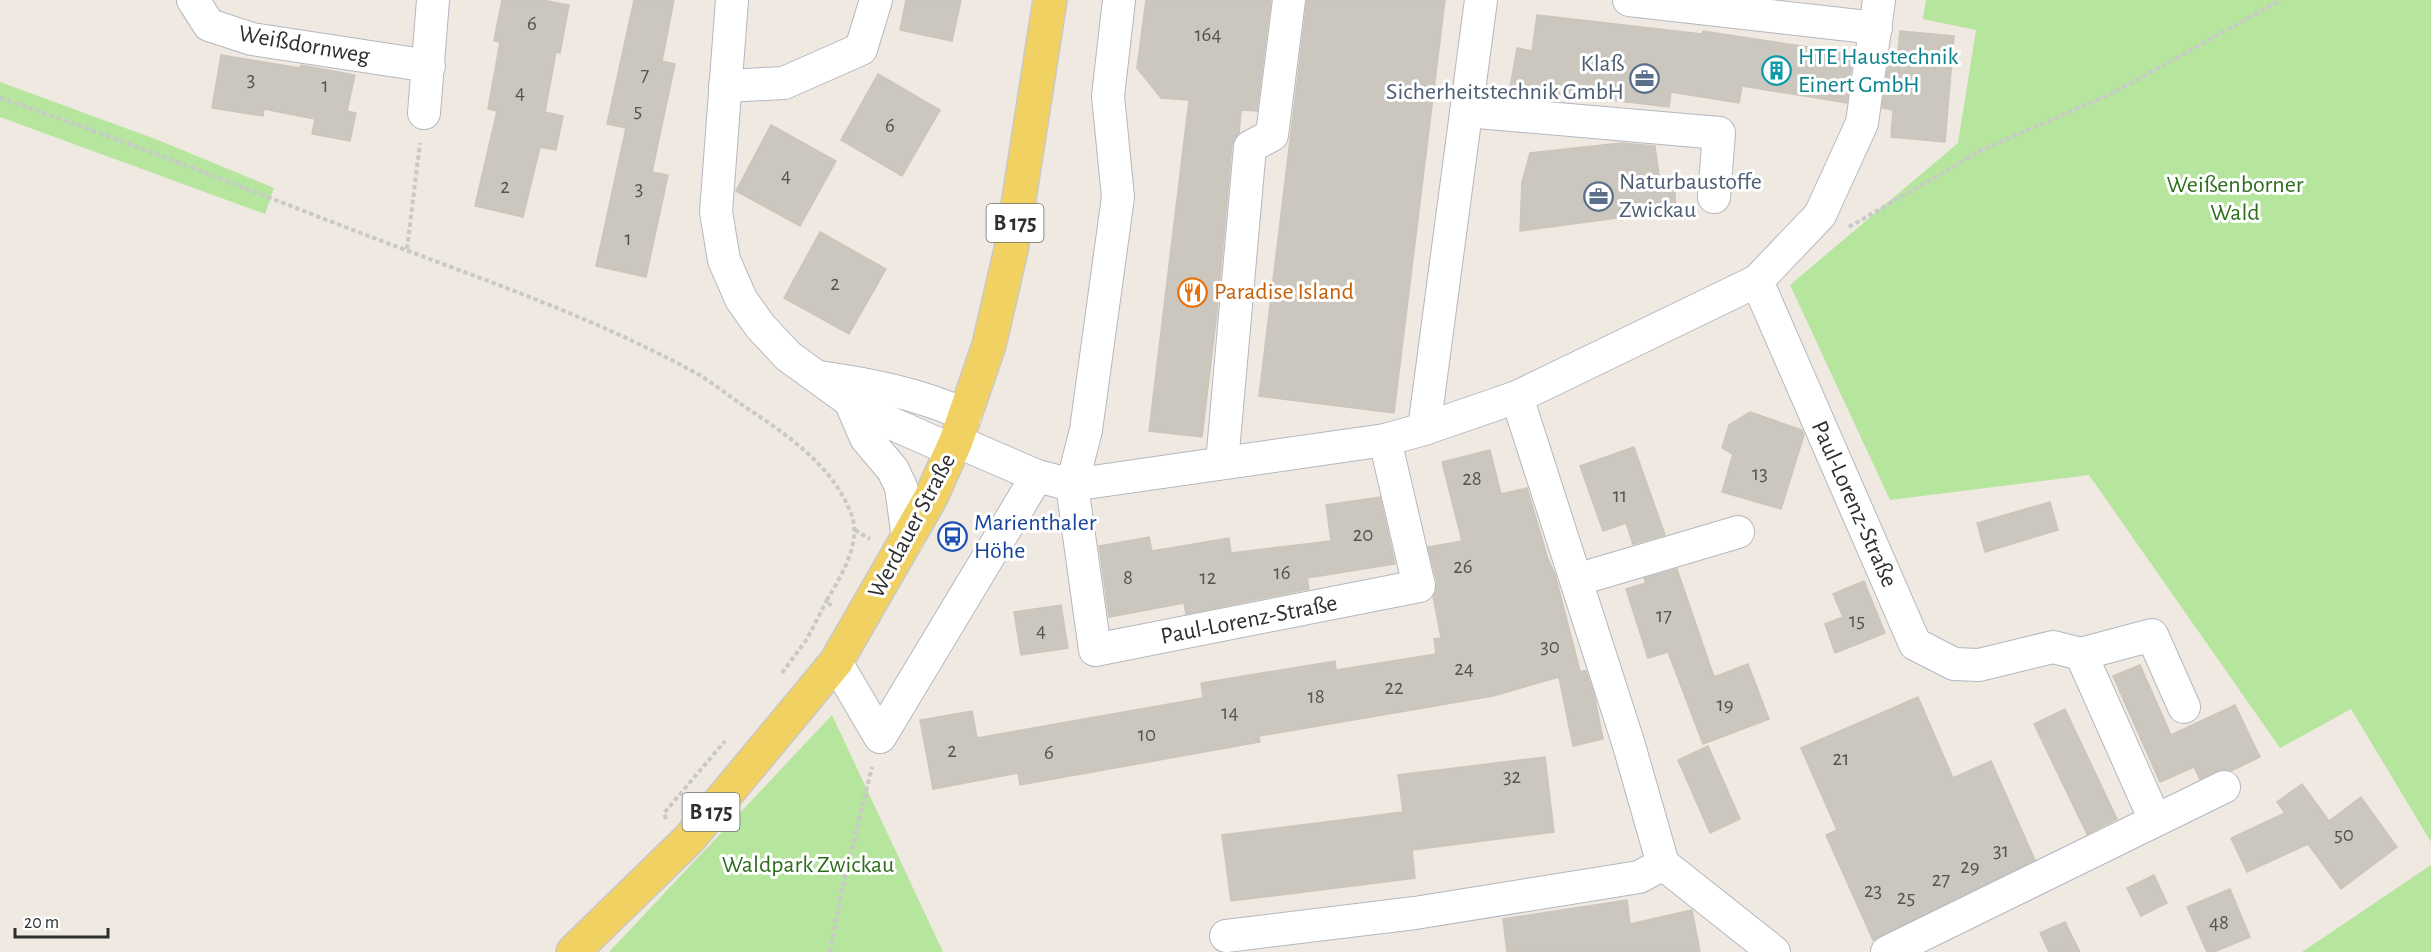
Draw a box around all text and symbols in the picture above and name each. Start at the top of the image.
house number: 6 [527,13,537,34]
street label: Weißdornweg [237,22,372,68]
house number: 164 [1194,24,1222,45]
place label: HTE Haustechnik Einert GmbH [1798,45,1959,97]
place label: Klaß Sicherheitstechnik GmbH [1386,52,1624,104]
building icon: HTE Haustechnik Einert GmbH [1761,55,1793,87]
office icon: Klaß Sicherheitstechnik GmbH [1629,62,1661,94]
house number: 7 [641,64,650,85]
house number: 3 [247,69,255,90]
house number: 1 [321,75,329,96]
house number: 4 [515,82,525,103]
house number: 5 [634,100,642,121]
house number: 6 [885,115,895,136]
house number: 4 [781,165,791,186]
place label: Naturbaustoffe Zwickau [1619,170,1762,222]
park label: Weißenborner Wald [2166,173,2304,225]
house number: 2 [500,176,510,197]
house number: 3 [635,178,643,199]
office icon: Naturbaustoffe Zwickau [1582,180,1614,212]
road number: B 175 [986,204,1044,242]
house number: 1 [624,228,632,249]
house number: 2 [830,273,840,294]
restaurant icon: Paradise Island [1177,276,1209,308]
place label: Paradise Island [1214,280,1354,304]
street label: Paul-Lorenz-Straße [1807,417,1901,591]
street label: Werdauer Straße [864,450,960,602]
house number: 13 [1752,463,1768,484]
house number: 28 [1462,468,1482,489]
house number: 11 [1613,485,1627,506]
place label: Marienthaler Höhe [974,511,1097,563]
bus stop icon: Marienthaler Höhe [937,521,969,553]
house number: 20 [1353,524,1373,545]
house number: 26 [1453,556,1473,577]
house number: 16 [1273,562,1291,583]
house number: 8 [1123,567,1133,588]
house number: 12 [1200,567,1216,588]
street label: Paul-Lorenz-Straße [1159,591,1339,649]
house number: 17 [1656,605,1672,626]
house number: 15 [1849,610,1865,631]
house number: 4 [1036,620,1046,641]
house number: 30 [1540,636,1560,657]
house number: 24 [1454,658,1474,679]
house number: 22 [1384,677,1404,698]
house number: 18 [1307,686,1325,707]
house number: 19 [1716,694,1734,715]
house number: 14 [1221,702,1239,723]
house number: 10 [1138,724,1156,745]
house number: 2 [947,740,957,761]
house number: 6 [1044,742,1054,763]
house number: 21 [1833,748,1849,769]
house number: 32 [1503,766,1521,787]
road number: B 175 [682,793,740,831]
house number: 50 [2334,824,2354,845]
house number: 31 [1993,840,2009,861]
park label: Waldpark Zwickau [722,853,894,877]
house number: 29 [1960,856,1980,877]
house number: 27 [1932,869,1950,890]
house number: 23 [1864,880,1882,901]
house number: 25 [1897,887,1915,908]
scale bar [15,901,108,939]
house number: 48 [2209,912,2229,933]
text: 20 m [24,914,59,932]

